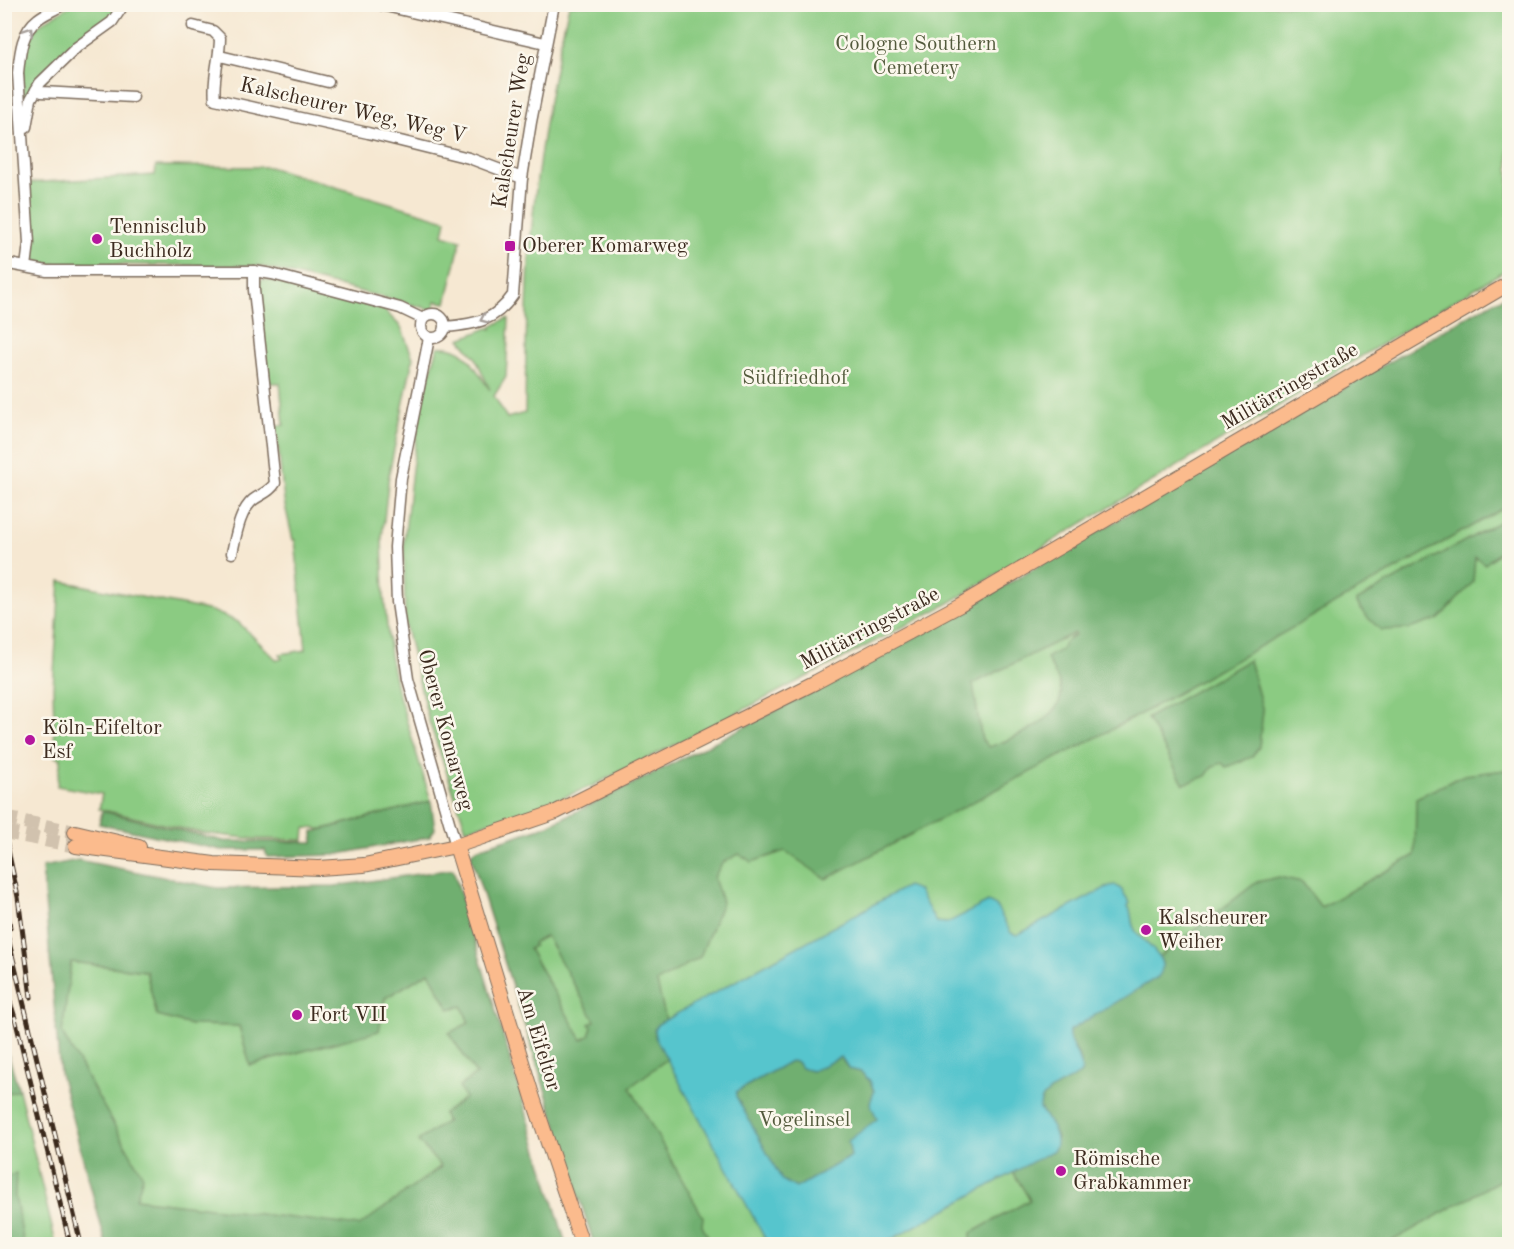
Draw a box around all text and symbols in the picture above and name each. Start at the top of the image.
one-way arrow [22,27,34,37]
park label: Cologne Southern Cemetery [835,34,997,79]
street label: Kalscheurer Weg [489,51,535,210]
street label: Kalscheurer Weg, Weg V [238,75,468,147]
place label: Tennisclub Buchholz [109,217,206,262]
marker: Tennisclub Buchholz [90,232,104,246]
place label: Oberer Komarweg [522,236,689,257]
marker: Oberer Komarweg [503,239,517,253]
one-way arrow [479,312,490,324]
street label: Militärringstraße [1218,339,1362,435]
park label: Südfriedhof [742,368,849,389]
street label: Militärringstraße [797,584,943,674]
street label: Oberer Komarweg [413,647,477,814]
place label: Köln-Eifeltor Esf [42,718,162,763]
marker: Köln-Eifeltor Esf [23,733,37,747]
place label: Kalscheurer Weiher [1158,908,1268,953]
marker: Kalscheurer Weiher [1139,923,1153,937]
street label: Am Eifeltor [512,985,564,1094]
place label: Fort VII [309,1005,387,1026]
marker: Fort VII [290,1008,304,1022]
park label: Vogelinsel [758,1110,851,1131]
place label: Römische Grabkammer [1073,1149,1191,1194]
marker: Römische Grabkammer [1054,1164,1068,1178]

